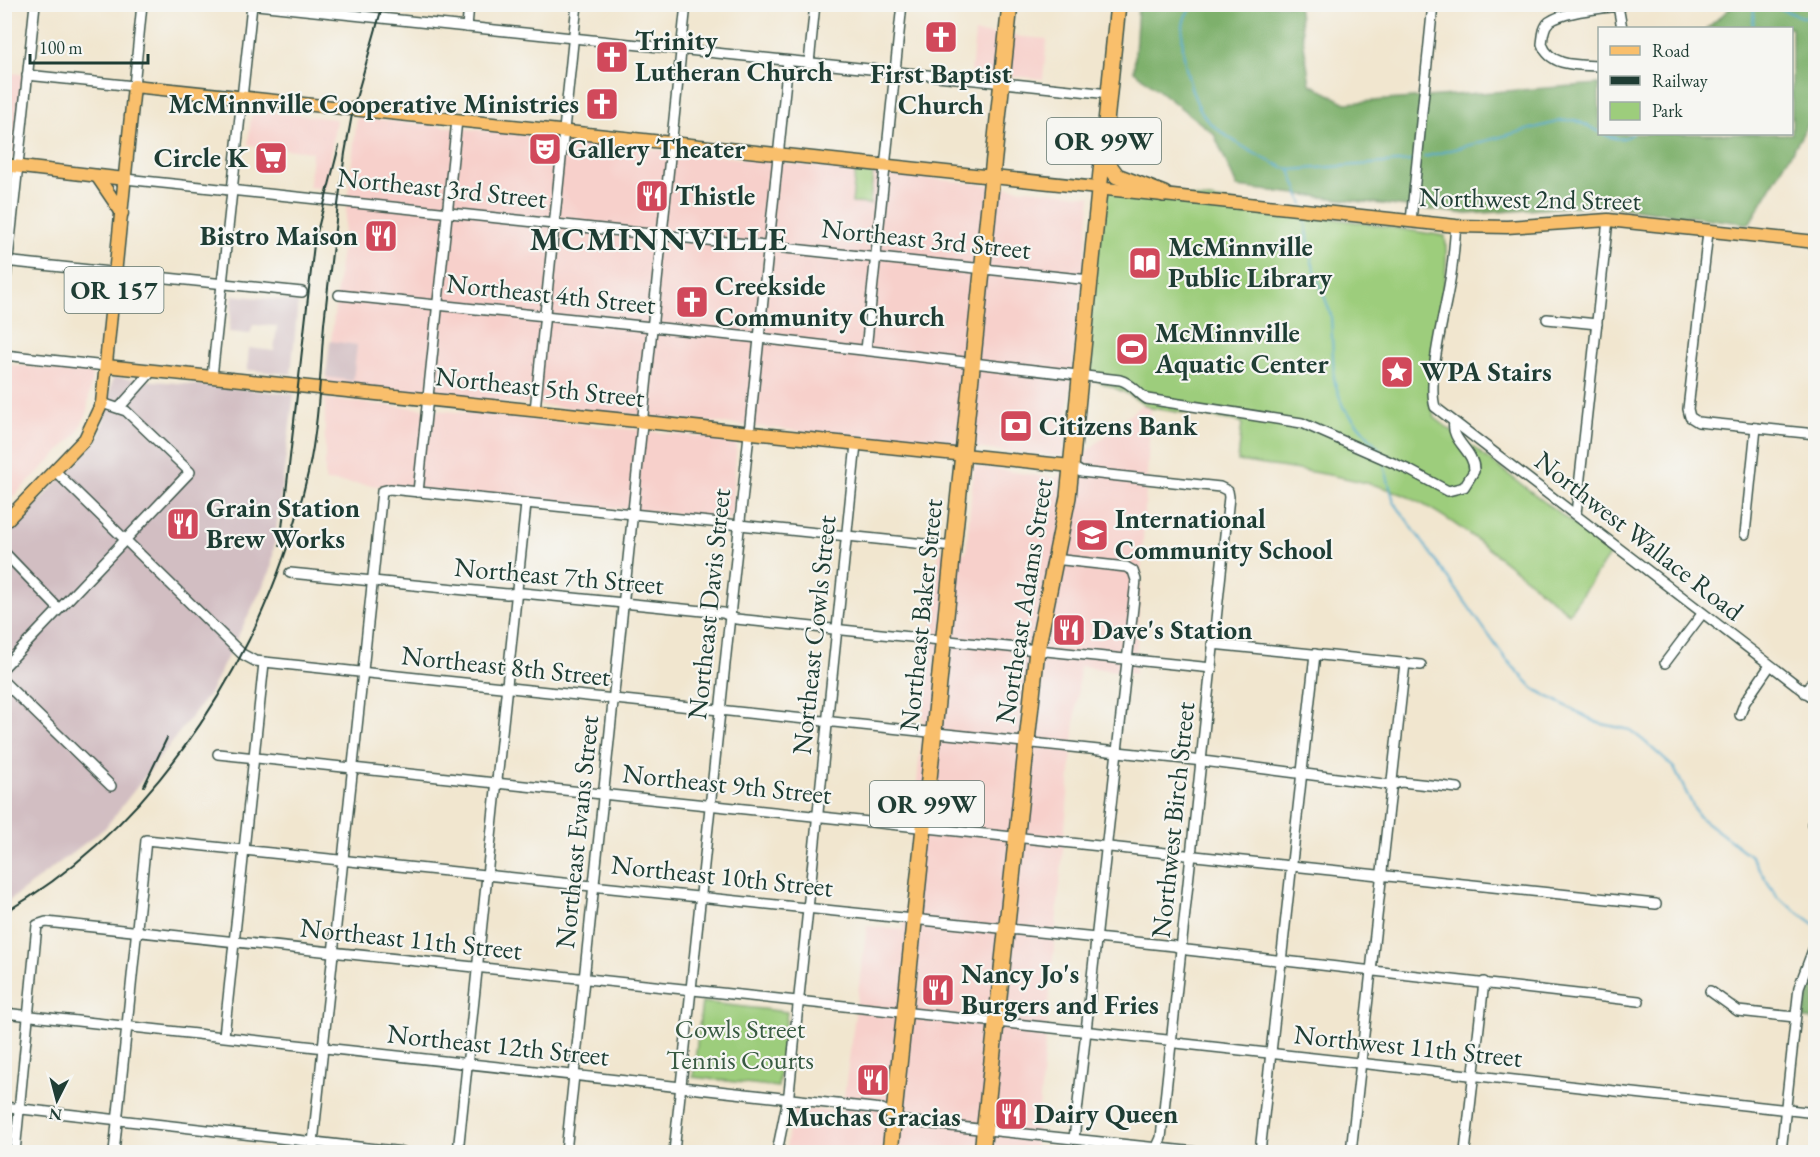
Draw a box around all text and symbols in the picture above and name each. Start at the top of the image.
church icon: First Baptist Church [923,19,959,55]
place label: Trinity Lutheran Church [635,23,833,89]
scale bar [30,27,148,65]
legend [1598,27,1793,135]
text: 100 m [39,36,83,59]
church icon: Trinity Lutheran Church [594,39,630,75]
text: Road [1652,39,1691,62]
place label: First Baptist Church [870,56,1012,122]
text: Railway [1652,69,1708,92]
place label: McMinnville Cooperative Ministries [168,86,579,121]
church icon: McMinnville Cooperative Ministries [584,86,620,122]
text: Park [1652,99,1683,122]
road number: OR 99W [1047,118,1161,164]
theatre icon: Gallery Theater [527,131,563,167]
place label: Gallery Theater [568,131,746,166]
place label: Circle K [154,140,248,175]
supermarket icon: Circle K [253,140,289,176]
street label: Northeast 3rd Street [336,159,549,216]
restaurant icon: Thistle [634,178,670,214]
place label: Thistle [675,178,755,213]
street label: Northwest 2nd Street [1419,179,1642,218]
street label: Northeast 3rd Street [820,210,1033,267]
district label: MCMINNVILLE [530,217,788,260]
place label: Bistro Maison [200,218,358,253]
restaurant icon: Bistro Maison [363,218,399,254]
place label: McMinnville Public Library [1168,229,1333,295]
library icon: McMinnville Public Library [1127,245,1163,281]
street label: Northeast 4th Street [445,265,658,322]
road number: OR 157 [64,267,164,313]
place label: Creekside Community Church [715,268,945,334]
church icon: Creekside Community Church [674,284,710,320]
place label: McMinnville Aquatic Center [1154,315,1329,381]
sports icon: McMinnville Aquatic Center [1114,331,1150,367]
place icon: WPA Stairs [1379,354,1415,390]
place label: WPA Stairs [1420,354,1552,389]
street label: Northeast 5th Street [434,358,647,415]
bank icon: Citizens Bank [998,408,1034,444]
place label: Citizens Bank [1039,408,1199,443]
street label: Northwest Wallace Road [1528,443,1751,628]
street label: Northeast Adams Street [987,475,1060,726]
street label: Northeast Davis Street [679,486,738,721]
place label: Grain Station Brew Works [206,490,360,556]
street label: Northeast Baker Street [891,496,950,733]
place label: International Community School [1115,501,1333,567]
restaurant icon: Grain Station Brew Works [165,506,201,542]
street label: Northeast Cowls Street [784,513,844,756]
school or university icon: International Community School [1074,517,1110,553]
street label: Northeast 7th Street [453,549,666,602]
restaurant icon: Dave's Station [1051,612,1087,648]
place label: Dave's Station [1092,612,1252,647]
street label: Northeast 8th Street [400,637,613,694]
street label: Northwest Birch Street [1143,699,1202,940]
street label: Northeast Evans Street [547,713,606,950]
street label: Northeast 9th Street [621,755,834,812]
road number: OR 99W [870,781,984,827]
street label: Northeast 10th Street [609,846,835,905]
street label: Northeast 11th Street [298,909,524,968]
place label: Nancy Jo's Burgers and Fries [961,956,1159,1022]
restaurant icon: Nancy Jo's Burgers and Fries [920,972,956,1008]
park label: Cowls Street Tennis Courts [666,1011,814,1077]
street label: Northeast 12th Street [385,1015,611,1074]
street label: Northwest 11th Street [1292,1016,1524,1075]
restaurant icon: Muchas Gracias [855,1062,891,1098]
north arrow [27,1070,87,1130]
restaurant icon: Dairy Queen [993,1096,1029,1132]
place label: Dairy Queen [1034,1096,1178,1131]
place label: Muchas Gracias [785,1099,961,1134]
text: N [48,1103,63,1126]

